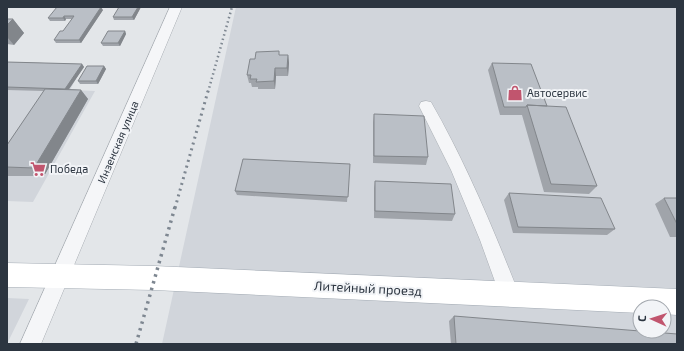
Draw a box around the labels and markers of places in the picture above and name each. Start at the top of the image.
shop icon: Автосервис [506,84,524,102]
place label: Автосервис [527,86,587,99]
supermarket icon: Победа [29,160,47,178]
place label: Победа [50,162,88,175]

